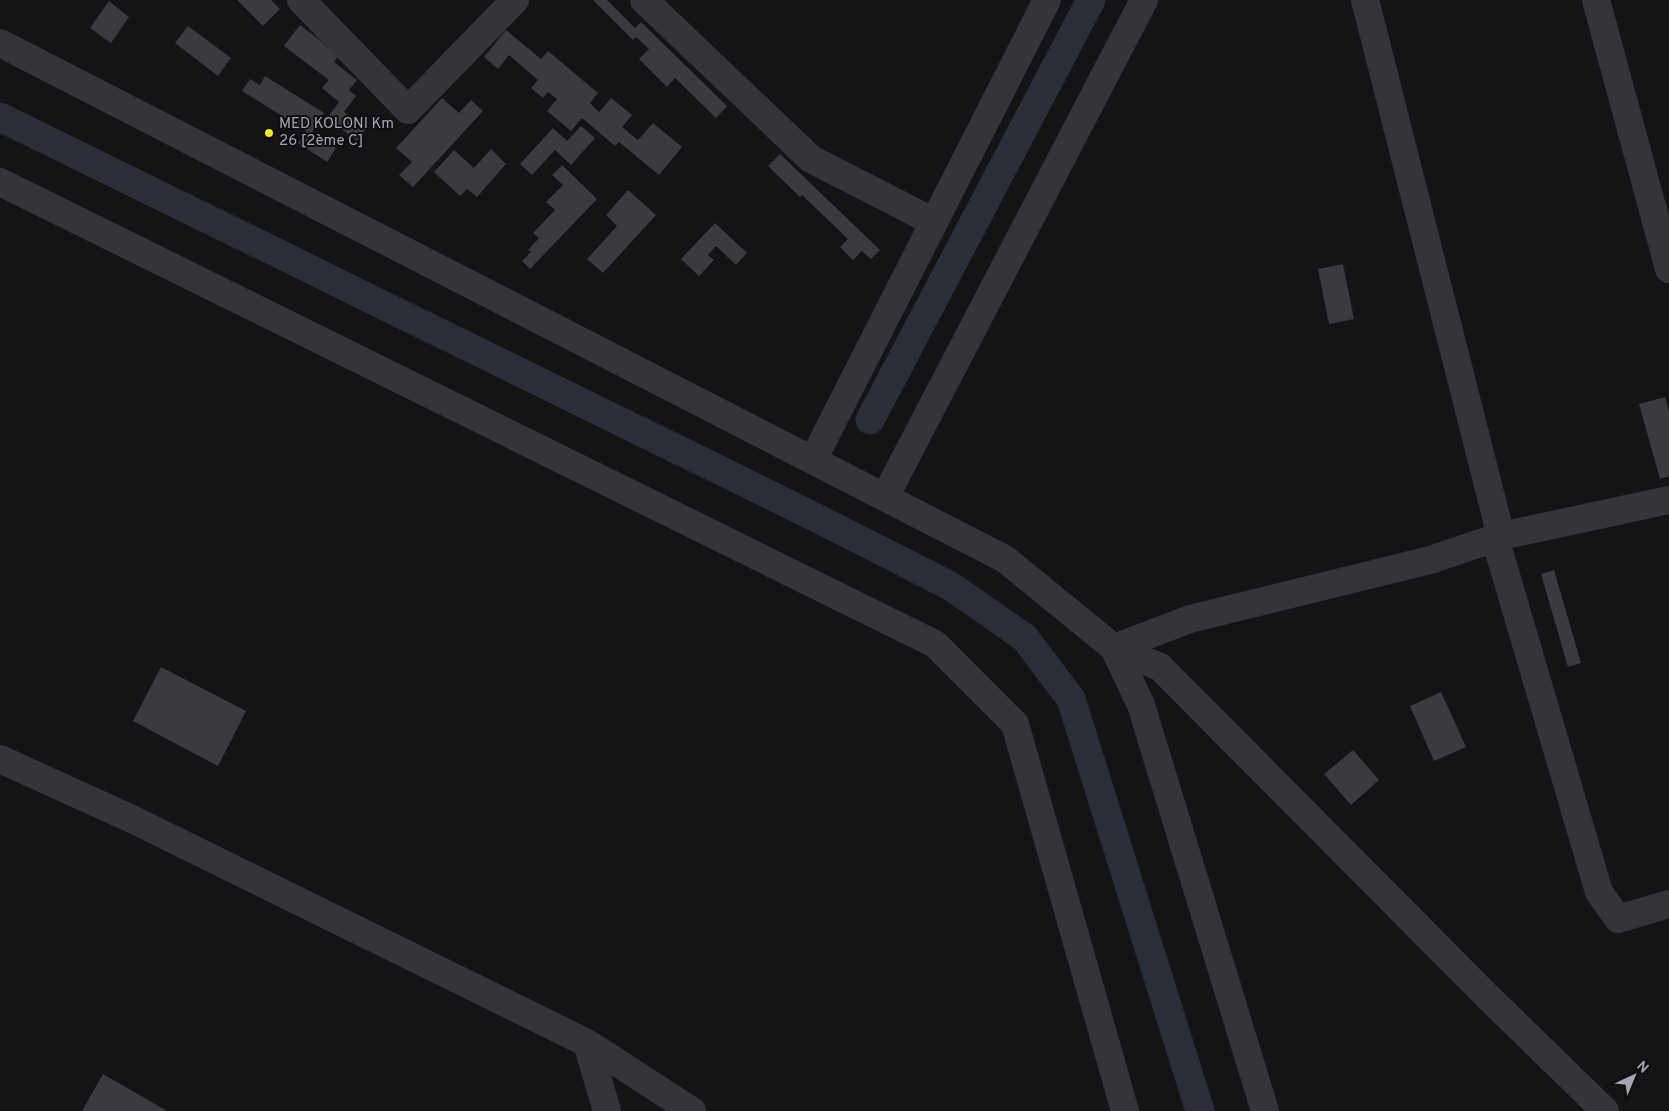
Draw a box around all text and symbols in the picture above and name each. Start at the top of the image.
place label: MED KOLONI Km 26 [2ème C] [279,115,394,151]
marker: MED KOLONI Km 26 [2ème C] [263,127,275,139]
north arrow [1609,1051,1659,1101]
text: N [1632,1058,1652,1077]

